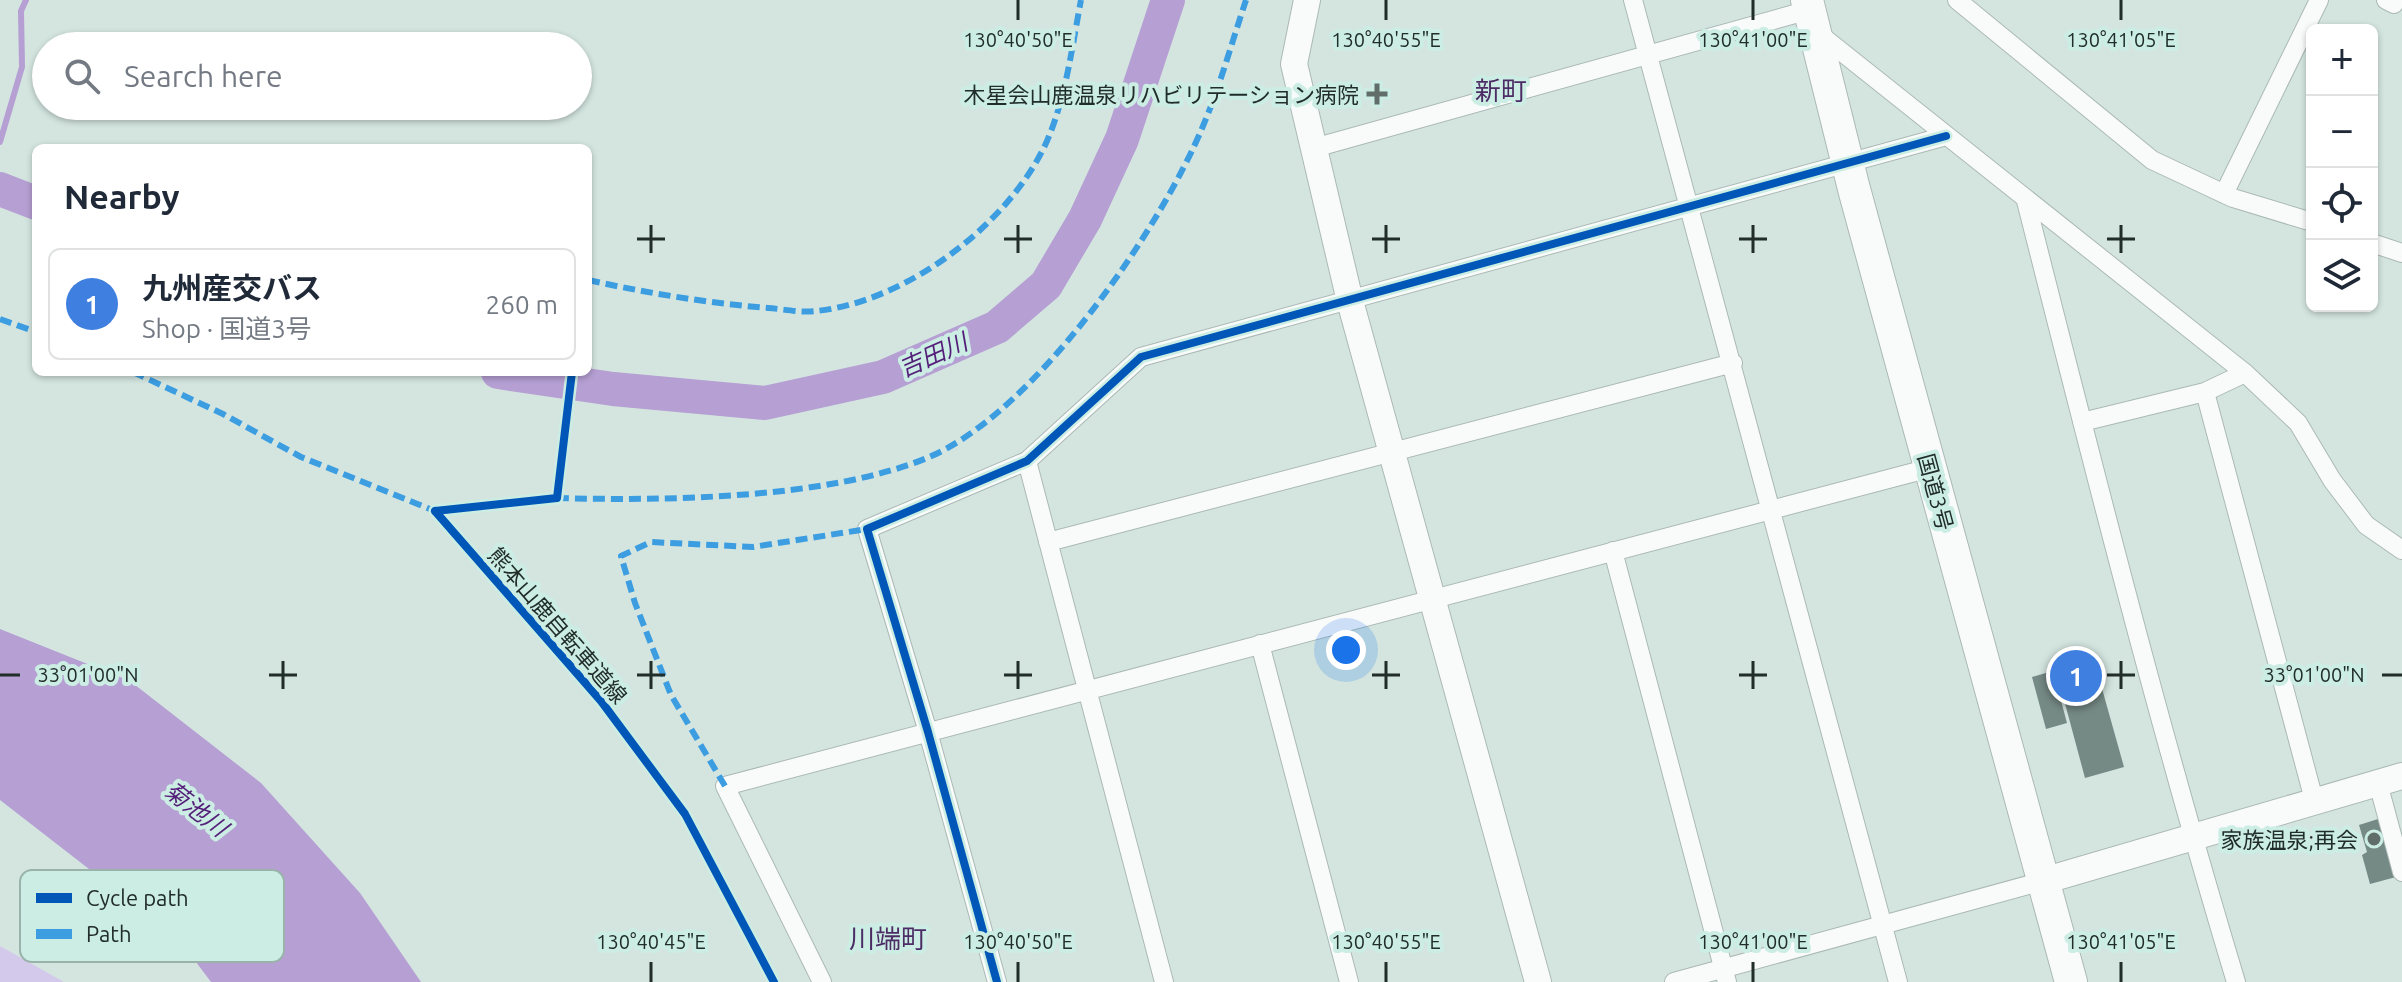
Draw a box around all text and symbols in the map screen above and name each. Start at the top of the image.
map controls [2306,24,2378,312]
button: + [2306,24,2378,96]
text: 130°40'50"E [963,28,1073,51]
text: 130°40'55"E [1331,28,1441,51]
text: 130°41'00"E [1698,28,1808,51]
text: 130°41'05"E [2066,28,2176,51]
search box [32,32,592,120]
icon: search [60,54,104,98]
text: Search here [124,59,283,93]
district label: 新町 [1475,76,1527,105]
place label: 木星会山鹿温泉リハビリテーション病院 [963,82,1359,107]
marker: 木星会山鹿温泉リハビリテーション病院 [1366,83,1388,105]
button: − [2306,96,2378,168]
button: locate [2306,168,2378,240]
text: Nearby [64,177,179,215]
button: layers [2306,240,2378,312]
text: 九州産交バス [142,271,322,305]
text: 1 [85,290,99,319]
text: 260 m [486,290,558,319]
text: Shop · 国道3号 [142,314,312,343]
water label: 吉田川 [895,327,974,382]
street label: 国道3号 [1914,451,1958,533]
street label: 熊本山鹿自転車道線 [484,542,632,708]
your location [1326,630,1366,670]
pin: 1 [2050,646,2102,706]
text: 33°01'00"N [37,663,139,686]
text: 33°01'00"N [2263,663,2365,686]
water label: 菊池川 [159,776,235,844]
place label: 家族温泉;再会 [2221,827,2358,852]
marker: 家族温泉;再会 [2365,830,2383,848]
legend [20,870,284,962]
text: Cycle path [86,885,189,910]
text: Path [86,921,131,946]
district label: 川端町 [849,924,927,953]
text: 130°40'45"E [596,930,706,953]
text: 130°40'50"E [963,930,1073,953]
text: 130°40'55"E [1331,930,1441,953]
text: 130°41'00"E [1698,930,1808,953]
text: 130°41'05"E [2066,930,2176,953]

